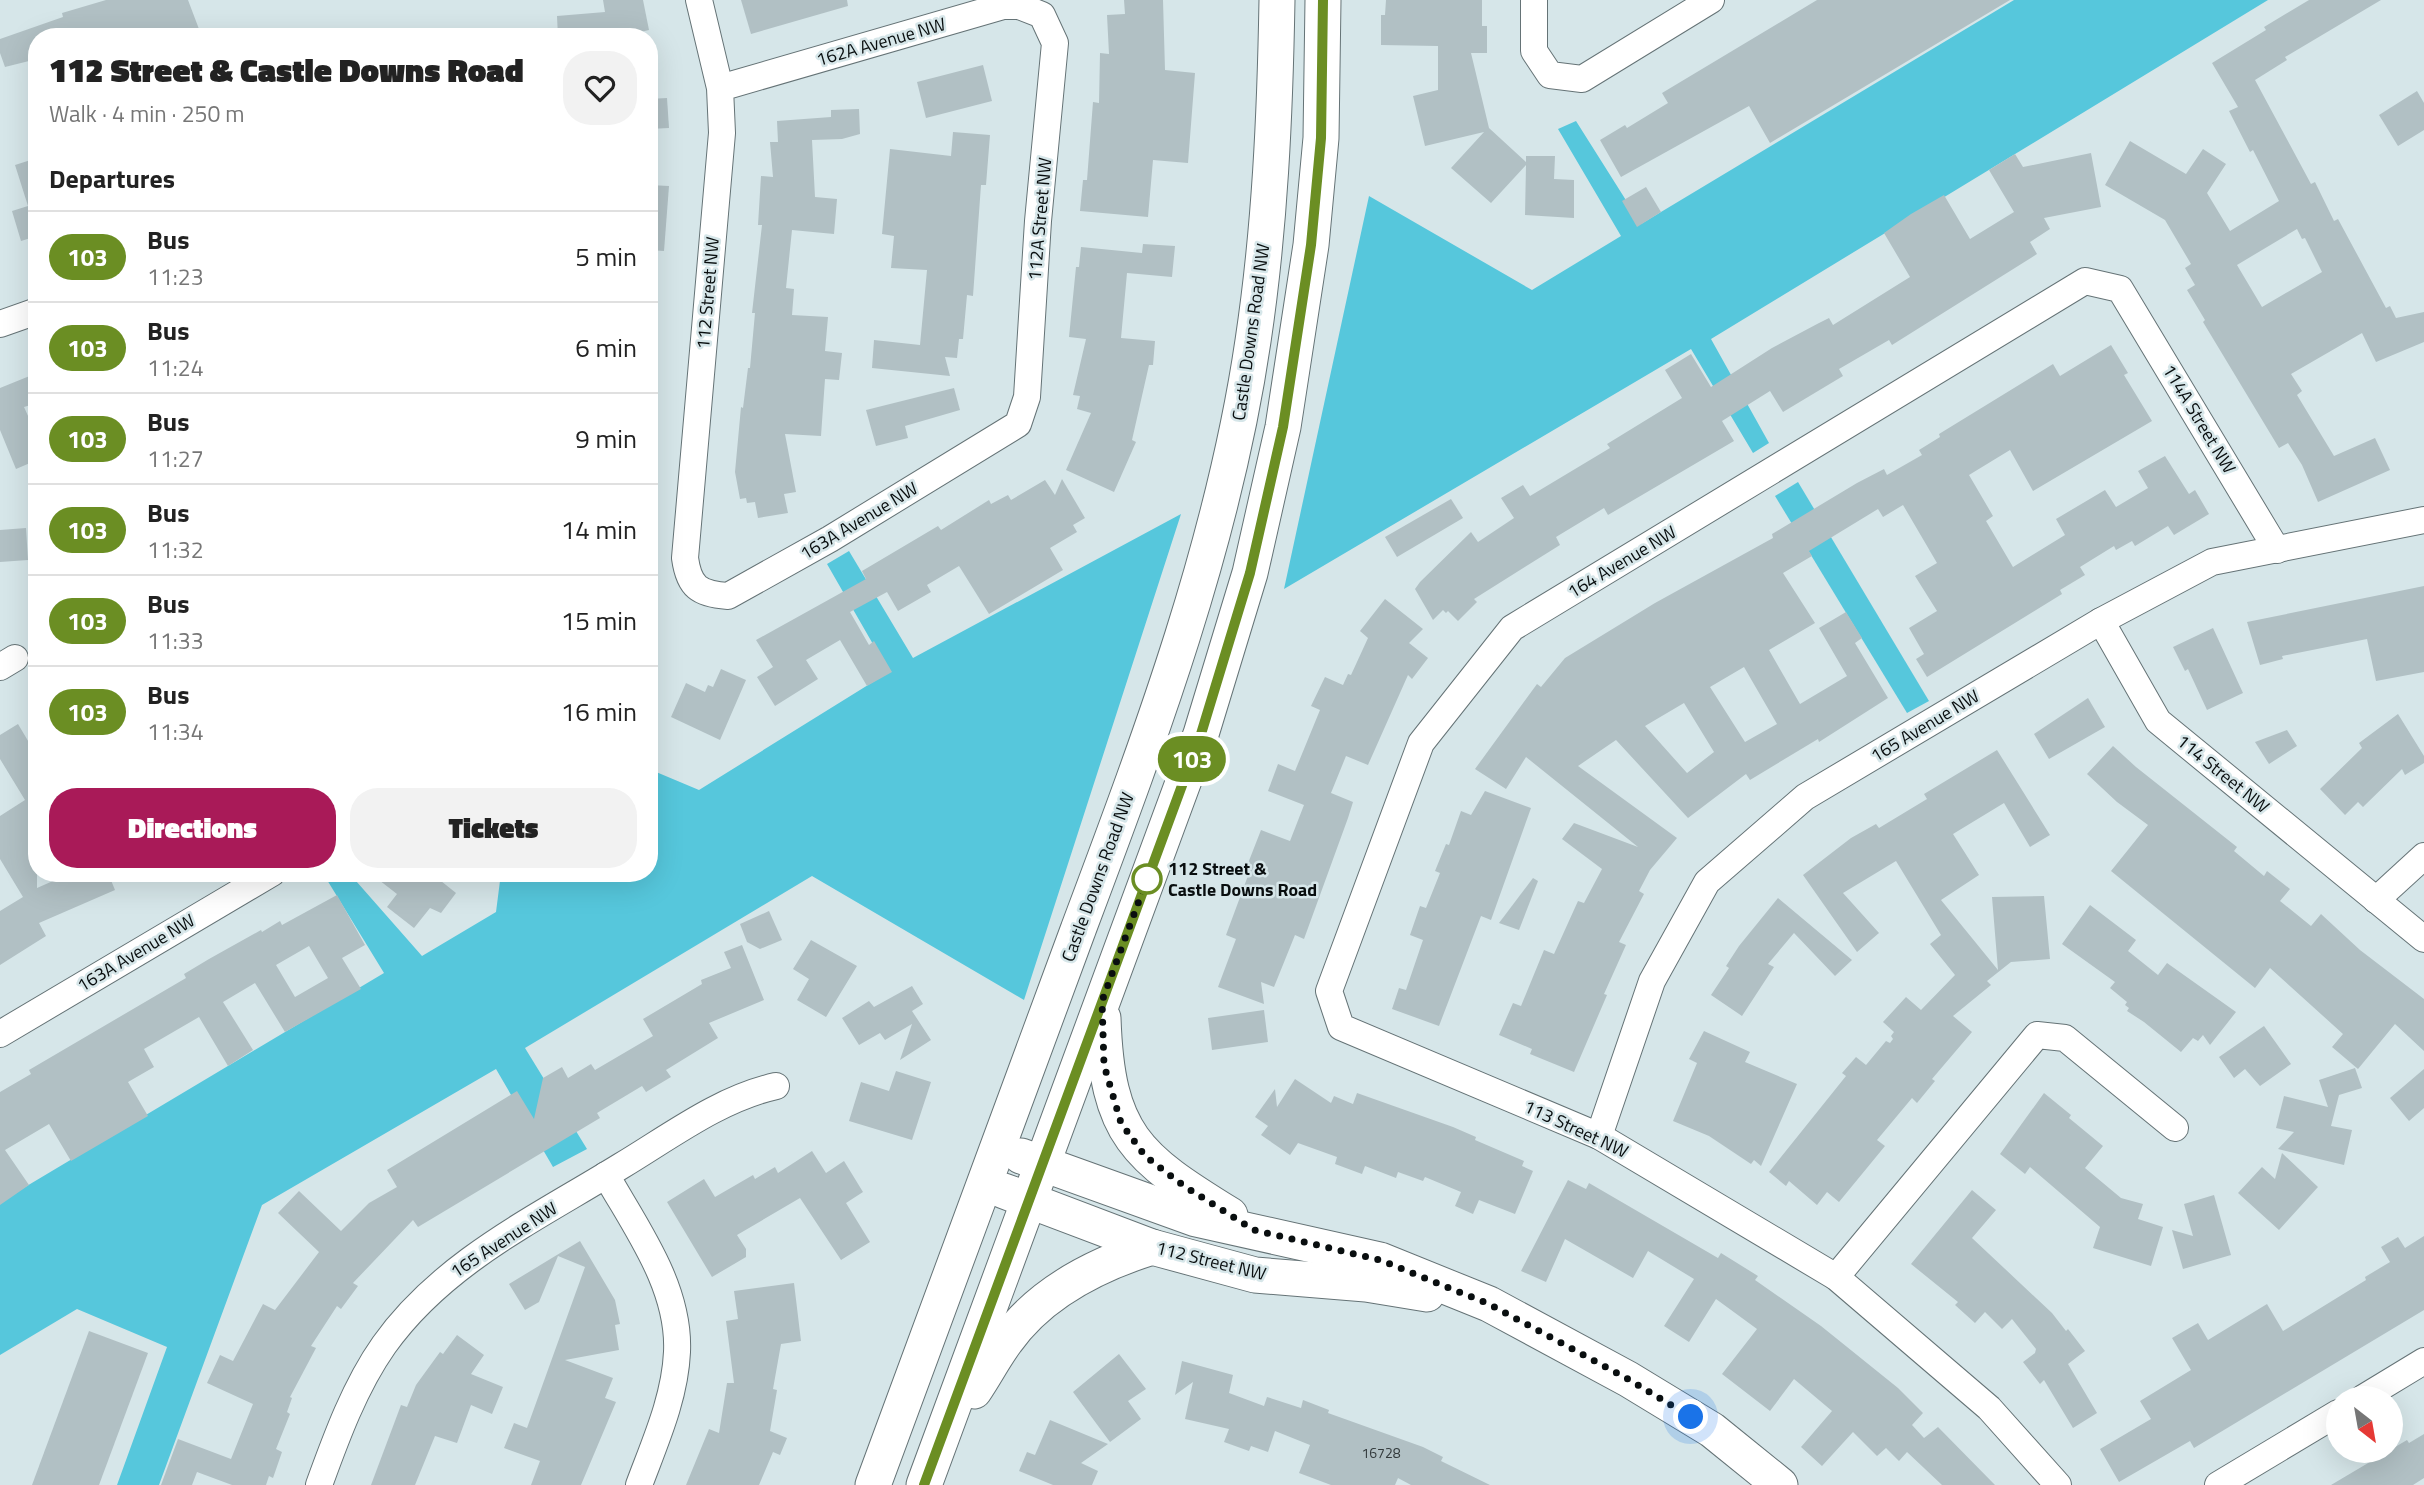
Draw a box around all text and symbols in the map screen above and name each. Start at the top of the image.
street label: 162A Avenue NW [813,10,949,73]
text: 112 Street & Castle Downs Road [49,45,524,95]
button: heart [563,51,637,125]
text: Walk · 4 min · 250 m [49,96,245,131]
street label: 112A Street NW [1021,156,1058,282]
text: Departures [49,159,175,198]
text: Bus [147,220,189,259]
street label: 112 Street NW [689,236,726,350]
text: 5 min [575,237,637,276]
text: 103 [67,239,108,275]
street label: Castle Downs Road NW [1225,242,1276,422]
text: 11:23 [147,259,204,294]
text: Bus [147,311,189,350]
text: 6 min [575,328,637,367]
text: 103 [67,330,108,366]
text: 11:24 [147,350,204,385]
street label: 114A Street NW [2156,359,2243,479]
text: Bus [147,402,189,441]
text: 9 min [575,419,637,458]
text: 103 [67,421,108,457]
text: 11:27 [147,441,204,476]
street label: 163A Avenue NW [795,475,923,566]
text: Bus [147,493,189,532]
text: 14 min [561,510,637,549]
text: 103 [67,512,108,548]
street label: 164 Avenue NW [1562,518,1681,605]
text: 11:32 [147,532,204,567]
text: Bus [147,584,189,623]
text: 15 min [561,601,637,640]
text: 103 [67,603,108,639]
text: 11:33 [147,623,204,658]
text: Bus [147,675,189,714]
street label: 165 Avenue NW [1865,682,1984,769]
text: 16 min [561,692,637,731]
text: 103 [67,694,108,730]
text: 11:34 [147,714,204,749]
street label: 114 Street NW [2171,728,2276,820]
line badge: 103 [1152,736,1232,782]
text: 103 [1172,741,1212,777]
button: Directions [49,788,336,868]
button: Tickets [350,788,637,868]
street label: Castle Downs Road NW [1054,788,1141,965]
place label: 112 Street & Castle Downs Road [1168,855,1317,903]
marker: 112 Street & Castle Downs Road [1132,864,1162,894]
street label: 163A Avenue NW [72,907,200,998]
street label: 113 Street NW [1519,1092,1633,1165]
street label: 165 Avenue NW [445,1195,563,1284]
street label: 112 Street NW [1153,1234,1269,1287]
north arrow [2326,1386,2403,1463]
map controls [2326,1386,2403,1463]
your location [1673,1399,1708,1434]
house number: 16728 [1361,1442,1401,1463]

